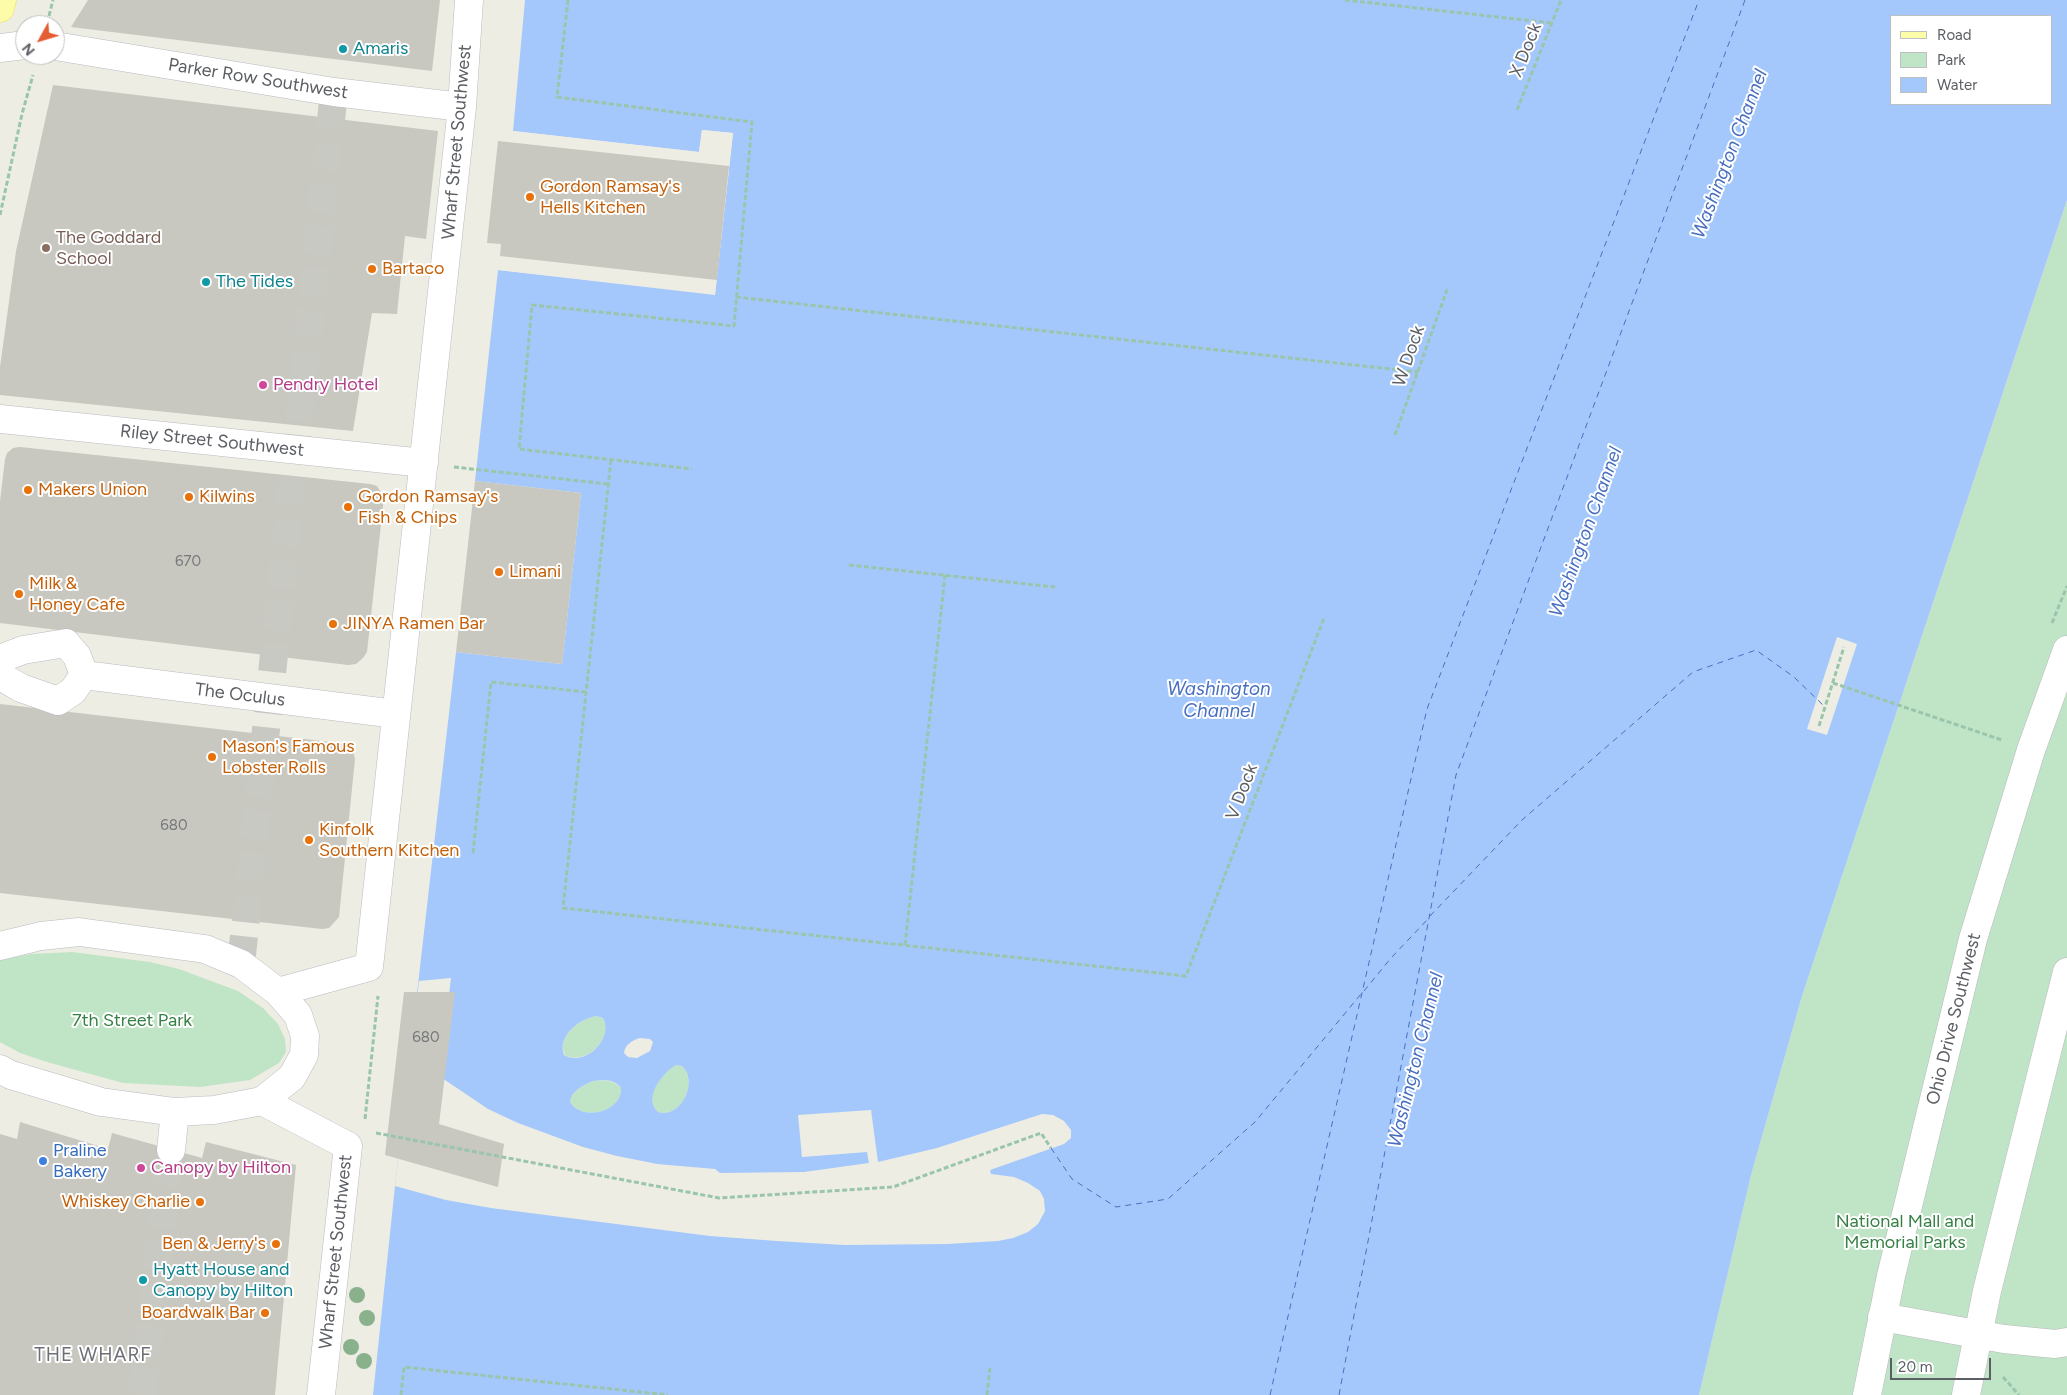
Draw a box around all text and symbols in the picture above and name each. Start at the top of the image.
north arrow [15,15,65,65]
legend [1890,15,2052,105]
street label: X Dock [1505,20,1547,80]
text: Road [1937,26,1972,44]
place label: Amaris [353,38,408,60]
text: N [19,40,39,59]
marker: Amaris [337,43,349,55]
street label: Wharf Street Southwest [438,44,476,240]
text: Park [1937,51,1966,69]
street label: Parker Row Southwest [167,54,349,104]
water label: Washington Channel [1687,66,1773,242]
text: Water [1937,76,1977,94]
place label: Gordon Ramsay's Hells Kitchen [540,176,680,218]
marker: Gordon Ramsay's Hells Kitchen [524,191,536,203]
place label: The Goddard School [56,227,161,270]
marker: The Goddard School [40,242,52,254]
place label: Bartaco [382,258,444,280]
marker: Bartaco [366,263,378,275]
place label: The Tides [216,271,293,293]
marker: The Tides [200,276,212,288]
street label: W Dock [1389,323,1429,389]
place label: Pendry Hotel [273,374,378,396]
marker: Pendry Hotel [257,379,269,391]
street label: Riley Street Southwest [119,421,305,461]
water label: Washington Channel [1545,444,1627,620]
place label: Makers Union [38,479,147,501]
marker: Makers Union [22,484,34,496]
place label: Kilwins [199,486,255,508]
place label: Gordon Ramsay's Fish & Chips [358,486,498,528]
marker: Kilwins [183,491,195,503]
marker: Gordon Ramsay's Fish & Chips [342,501,354,513]
house number: 670 [175,553,201,571]
place label: Limani [509,561,561,583]
marker: Limani [493,566,505,578]
place label: Milk & Honey Cafe [29,573,125,616]
marker: Milk & Honey Cafe [13,588,25,600]
place label: JINYA Ramen Bar [343,613,485,635]
marker: JINYA Ramen Bar [327,618,339,630]
water label: Washington Channel [1167,678,1271,722]
street label: The Oculus [194,679,286,711]
place label: Mason's Famous Lobster Rolls [222,736,355,779]
marker: Mason's Famous Lobster Rolls [206,751,218,763]
street label: V Dock [1221,761,1263,823]
house number: 680 [160,817,188,835]
place label: Kinfolk Southern Kitchen [319,819,459,862]
marker: Kinfolk Southern Kitchen [303,834,315,846]
street label: Ohio Drive Southwest [1922,931,1986,1107]
water label: Washington Channel [1383,970,1449,1150]
park label: 7th Street Park [72,1010,192,1032]
house number: 680 [412,1029,440,1047]
place label: Praline Bakery [53,1140,107,1182]
street label: Wharf Street Southwest [315,1154,357,1350]
marker: Praline Bakery [37,1155,49,1167]
place label: Canopy by Hilton [151,1157,291,1179]
marker: Canopy by Hilton [135,1162,147,1174]
place label: Whiskey Charlie [62,1191,190,1213]
marker: Whiskey Charlie [194,1196,206,1208]
park label: National Mall and Memorial Parks [1836,1211,1974,1254]
place label: Ben & Jerry's [162,1233,266,1255]
marker: Ben & Jerry's [270,1238,282,1250]
place label: Hyatt House and Canopy by Hilton [153,1259,293,1302]
marker: Hyatt House and Canopy by Hilton [137,1274,149,1286]
place label: Boardwalk Bar [141,1302,255,1324]
marker: Boardwalk Bar [259,1307,271,1319]
district label: THE WHARF [33,1344,153,1366]
scale bar [1892,1348,1993,1380]
text: 20 m [1898,1358,1932,1376]

